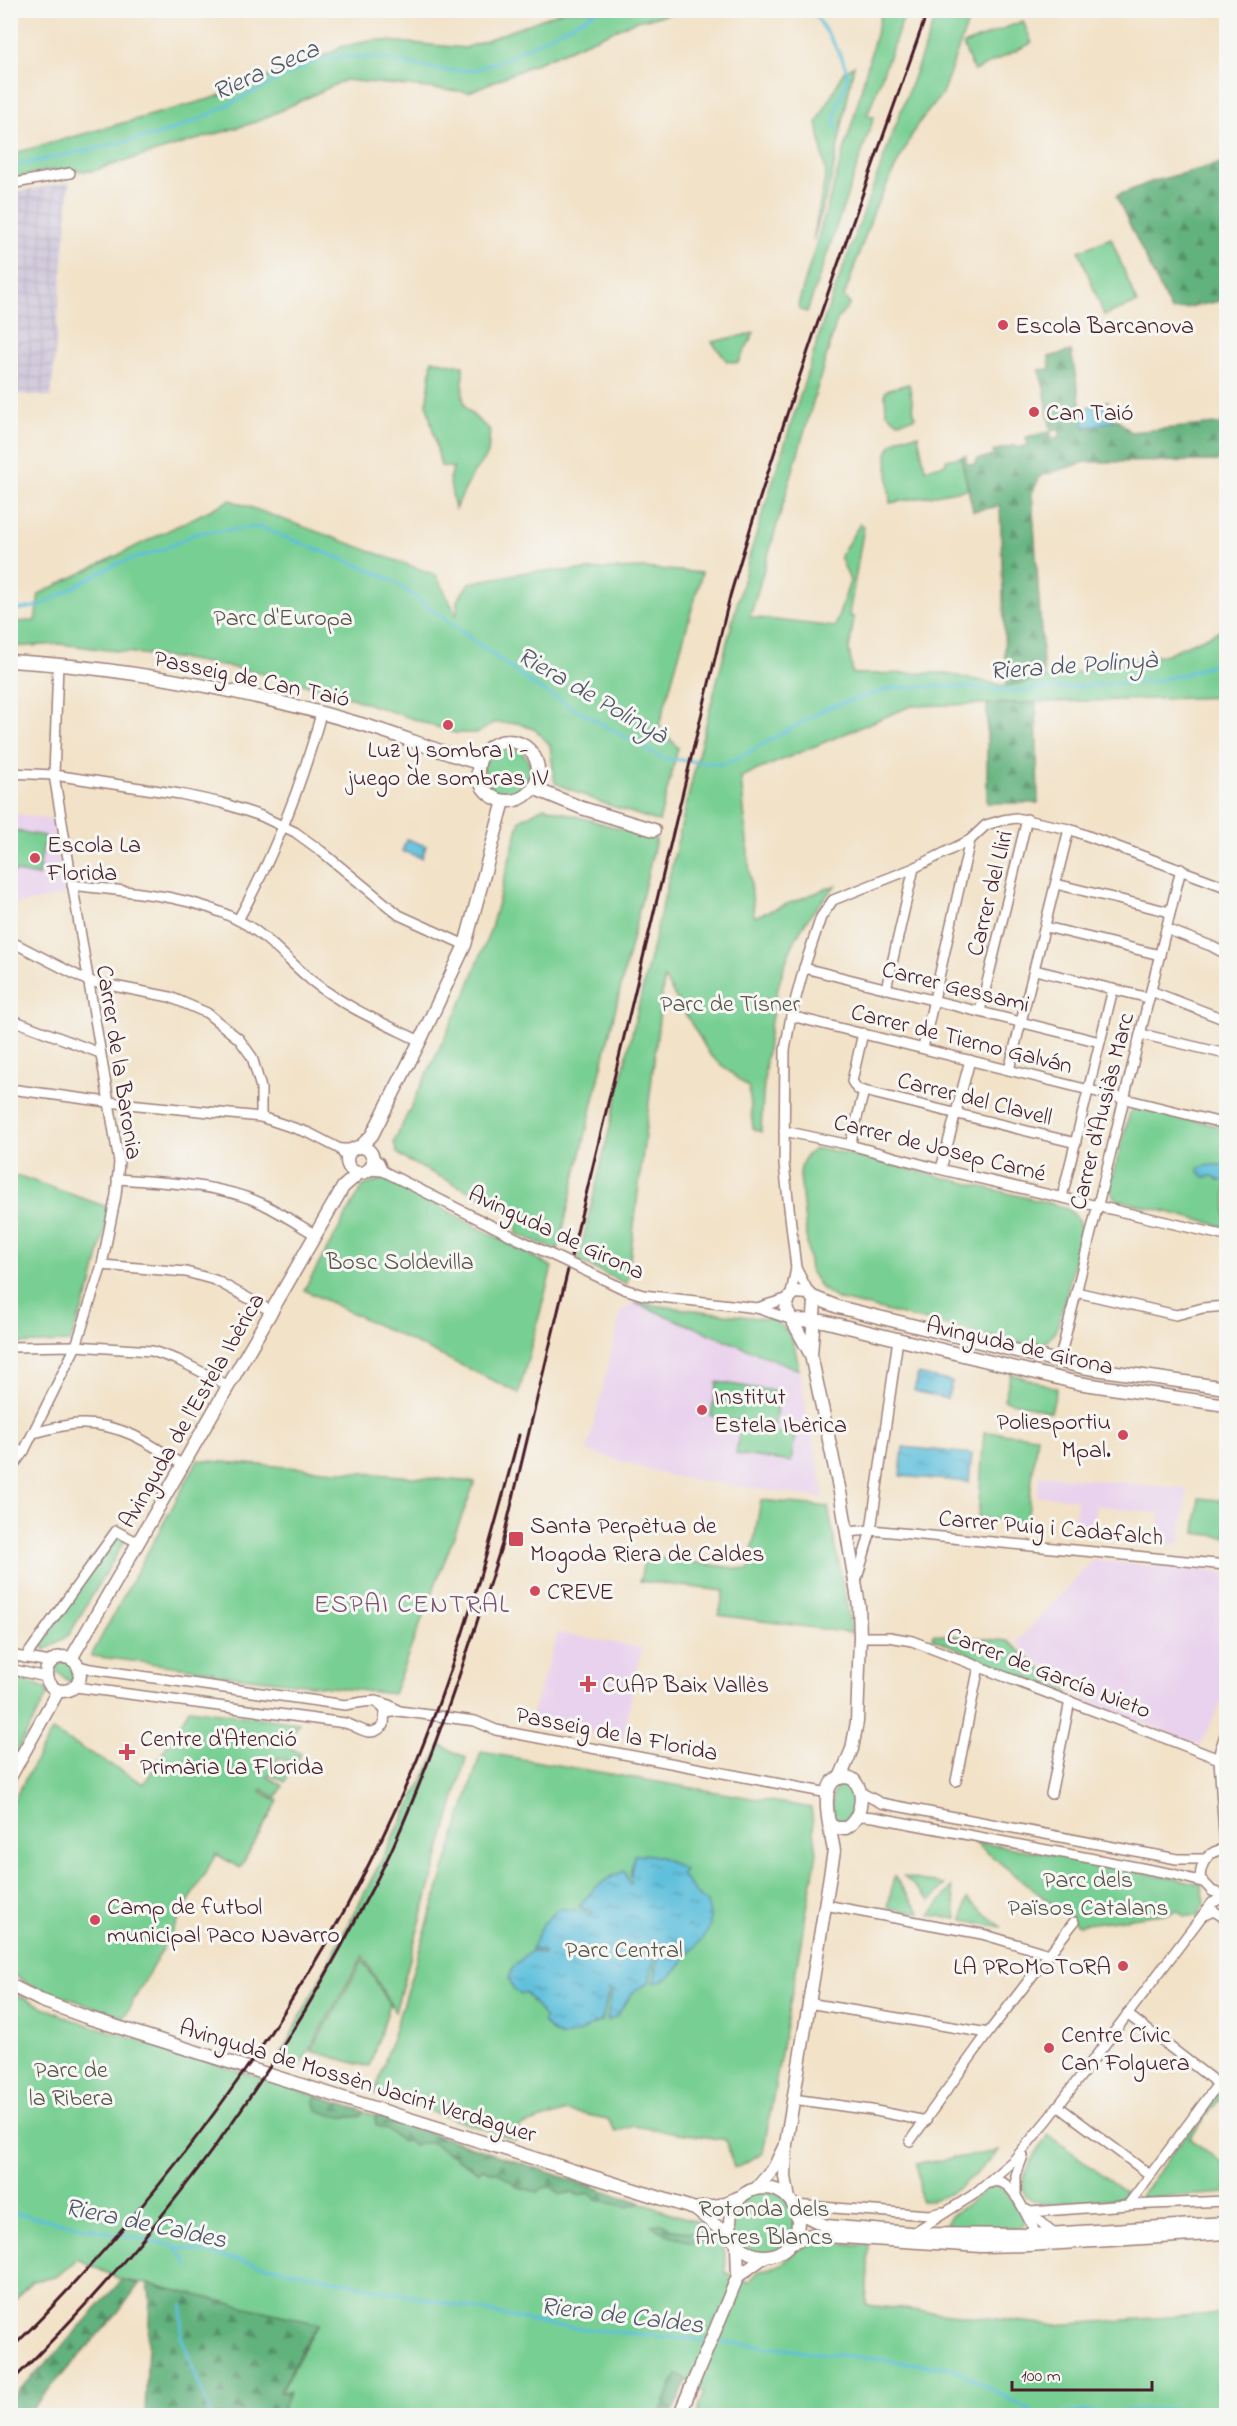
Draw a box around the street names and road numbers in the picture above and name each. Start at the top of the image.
street label: Passeig de Can Taió [150,643,353,718]
street label: Carrer del Lliri [959,827,1024,960]
street label: Carrer Gessami [878,953,1033,1024]
street label: Carrer de la Baronia [85,963,150,1162]
street label: Carrer de Tierno Galván [847,996,1076,1085]
street label: Carrer d'Ausiàs Marc [1062,1009,1145,1214]
street label: Carrer del Clavell [893,1064,1056,1137]
street label: Carrer de Josep Carné [829,1106,1050,1193]
street label: Avinguda de Girona [462,1178,650,1291]
street label: Avinguda de l'Estela Ibèrica [111,1287,275,1536]
street label: Avinguda de Girona [922,1309,1117,1386]
street label: Carrer Puig i Cadafalch [937,1502,1165,1557]
street label: Carrer de García Nieto [941,1619,1156,1729]
street label: Passeig de la Florida [512,1699,721,1772]
street label: Avinguda de Mossèn Jacint Verdaguer [175,2011,541,2154]

